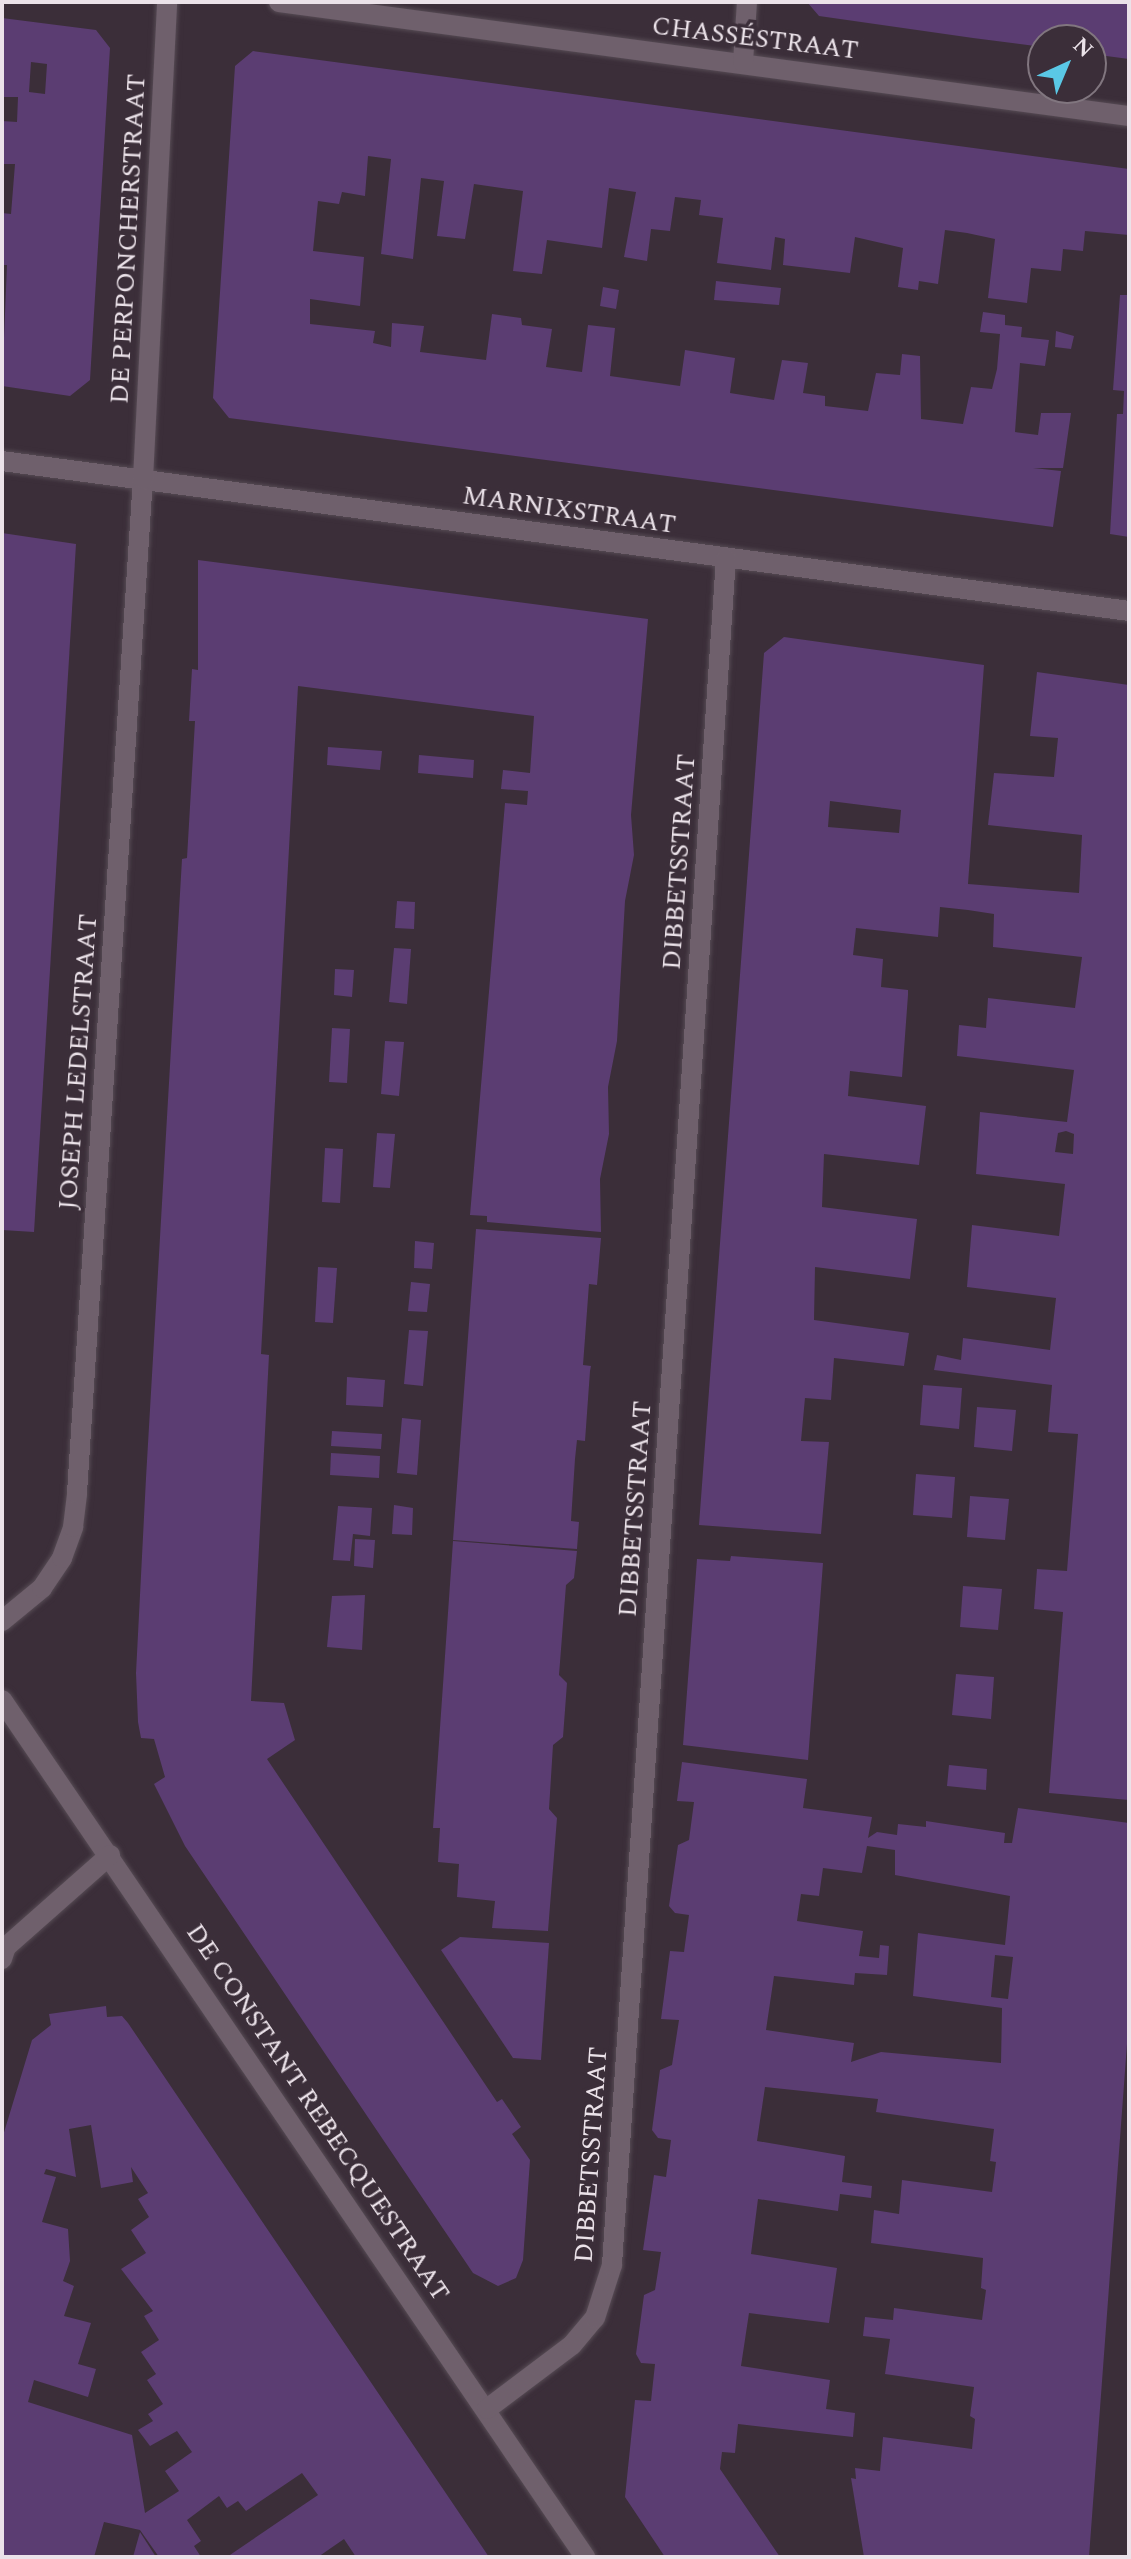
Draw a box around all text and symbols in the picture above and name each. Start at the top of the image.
street label: CHASSÉSTRAAT [650,11,860,67]
north arrow [1027,24,1107,104]
text: N [1065,30,1101,66]
street label: DE PERPONCHERSTRAAT [105,73,153,405]
street label: MARNIXSTRAAT [460,481,678,541]
street label: DIBBETSSTRAAT [657,753,703,971]
street label: JOSEPH LEDELSTRAAT [53,913,105,1211]
street label: DIBBETSSTRAAT [613,1400,659,1618]
street label: DE CONSTANT REBECQUESTRAAT [179,1918,455,2308]
street label: DIBBETSSTRAAT [569,2046,615,2264]

